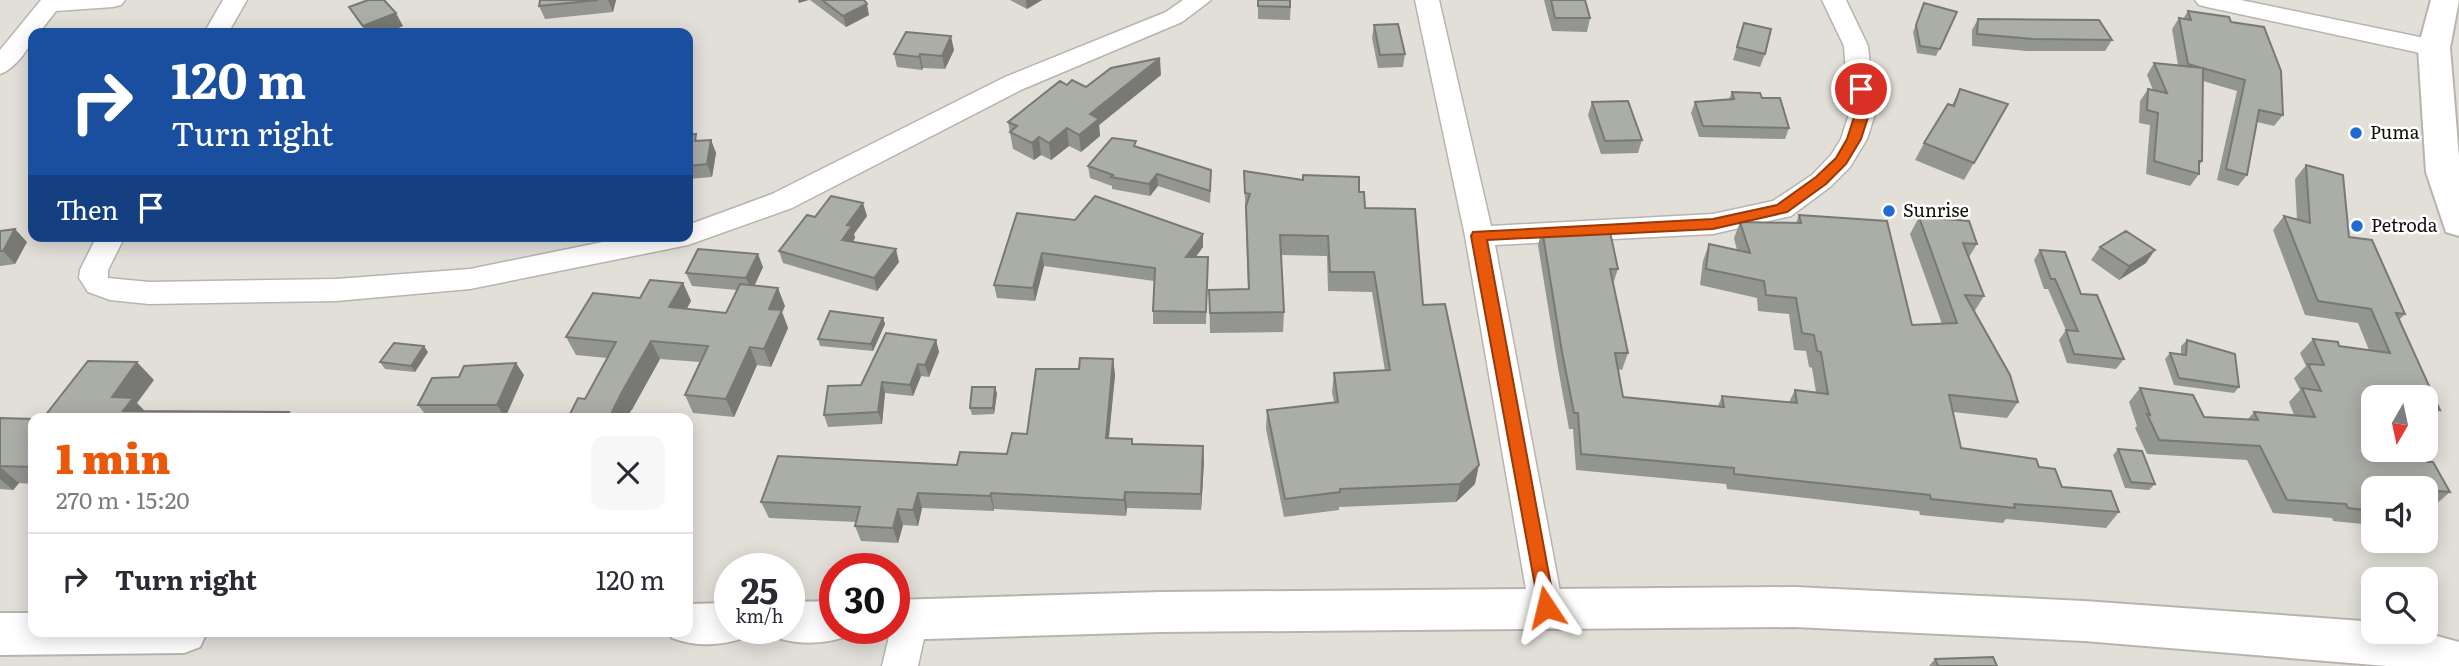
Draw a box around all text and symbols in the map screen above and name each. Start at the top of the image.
text: 120 m [171,41,306,114]
icon: right [56,56,147,147]
pin [1831,59,1891,119]
icon: arrive [1842,70,1880,108]
text: Turn right [171,108,333,156]
place label: Puma [2370,118,2420,145]
marker: Puma [2348,125,2364,141]
text: Then [56,189,118,228]
icon: arrive [132,189,170,227]
place label: Sunrise [1903,196,1969,223]
marker: Sunrise [1881,203,1897,219]
place label: Petroda [2371,211,2438,238]
marker: Petroda [2349,218,2365,234]
north arrow [2361,385,2438,462]
map controls [2361,385,2438,644]
text: 1 min [56,425,171,487]
button: close [591,436,665,510]
button: sound [2361,476,2438,553]
text: 270 m · 15:20 [56,482,190,516]
speed limit sign: 30 [819,553,910,644]
text: Turn right [115,559,257,598]
text: 120 m [596,559,665,598]
icon: right [56,560,94,598]
text: 25 [741,563,778,615]
button: search [2361,567,2438,644]
position arrow [1509,570,1583,644]
text: km/h [736,602,783,629]

